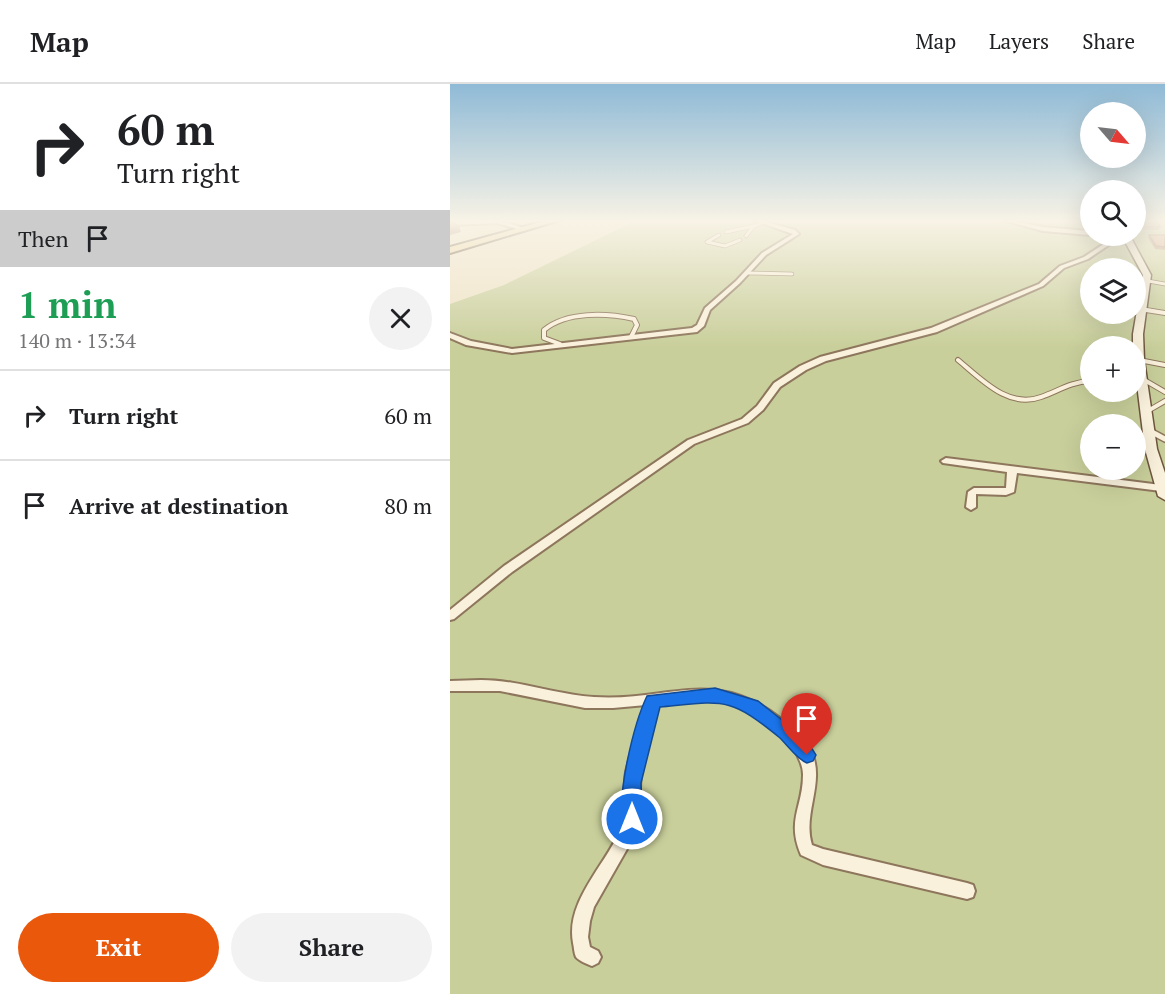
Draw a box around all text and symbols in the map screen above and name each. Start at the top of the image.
text: Map [30,23,89,60]
text: Map [915,27,956,55]
text: Layers [989,27,1049,55]
text: Share [1082,27,1135,55]
text: 60 m [117,101,215,157]
north arrow [1080,102,1146,168]
map controls [1080,102,1146,480]
icon: right [18,108,96,186]
text: Turn right [117,155,240,191]
button: search [1080,180,1146,246]
icon: arrive [81,222,114,255]
text: Then [18,224,69,253]
button: layers [1080,258,1146,324]
text: 1 min [18,281,116,328]
button: close [369,287,432,350]
text: 140 m · 13:34 [18,327,136,354]
button: + [1080,336,1146,402]
icon: right [18,399,51,432]
text: Turn right [69,401,178,430]
text: 60 m [384,401,432,430]
button: − [1080,414,1146,480]
icon: arrive [18,489,51,522]
text: Arrive at destination [69,491,288,520]
text: 80 m [384,491,432,520]
pin [781,693,832,755]
icon: arrive [790,702,823,735]
position arrow [600,787,664,851]
button: Exit [18,913,219,982]
button: Share [231,913,432,982]

